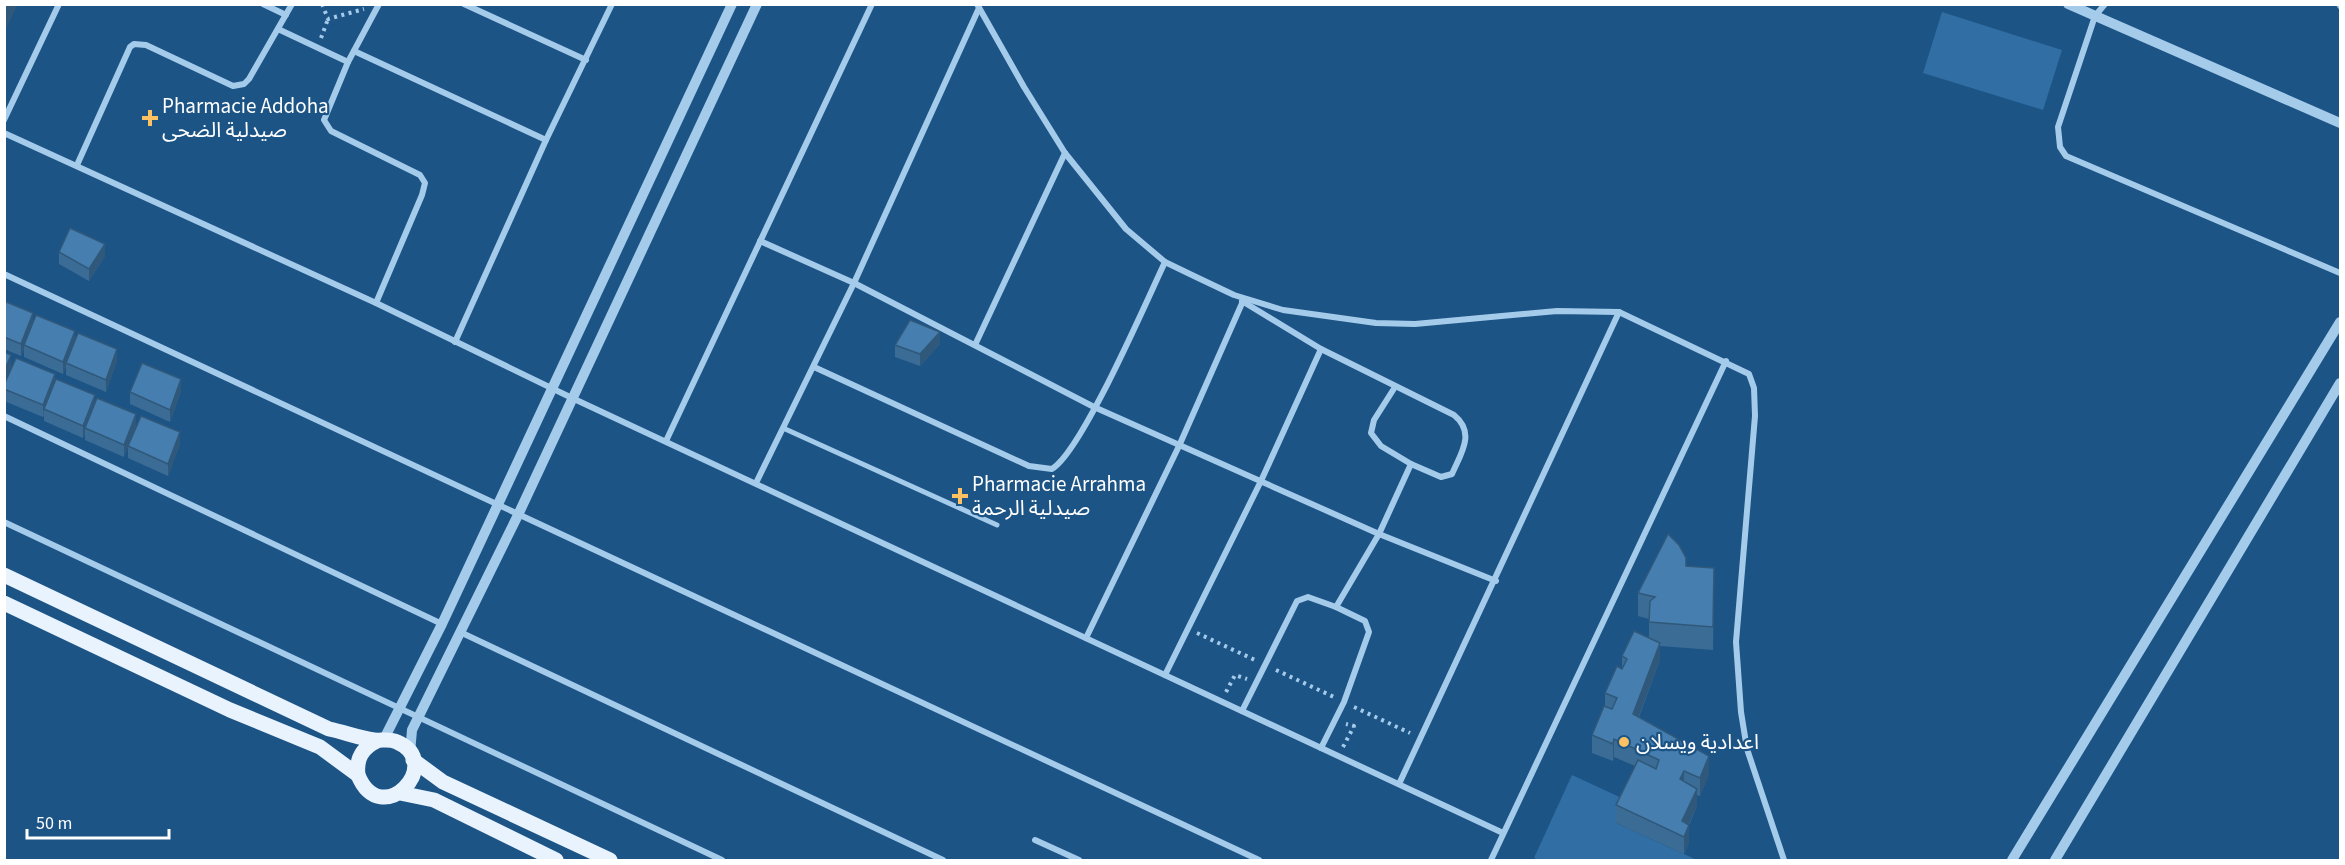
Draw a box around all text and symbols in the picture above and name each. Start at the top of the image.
place label: Pharmacie Addoha صيدلية الضحى [162,91,329,145]
marker: Pharmacie Addoha صيدلية الضحى [143,111,157,125]
place label: Pharmacie Arrahma صيدلية الرحمة [972,469,1146,523]
marker: Pharmacie Arrahma صيدلية الرحمة [953,489,967,503]
place label: اعدادية ويسلان [1636,727,1759,757]
marker: اعدادية ويسلان [1617,735,1631,749]
scale bar [27,802,170,840]
text: 50 m [36,811,72,836]

